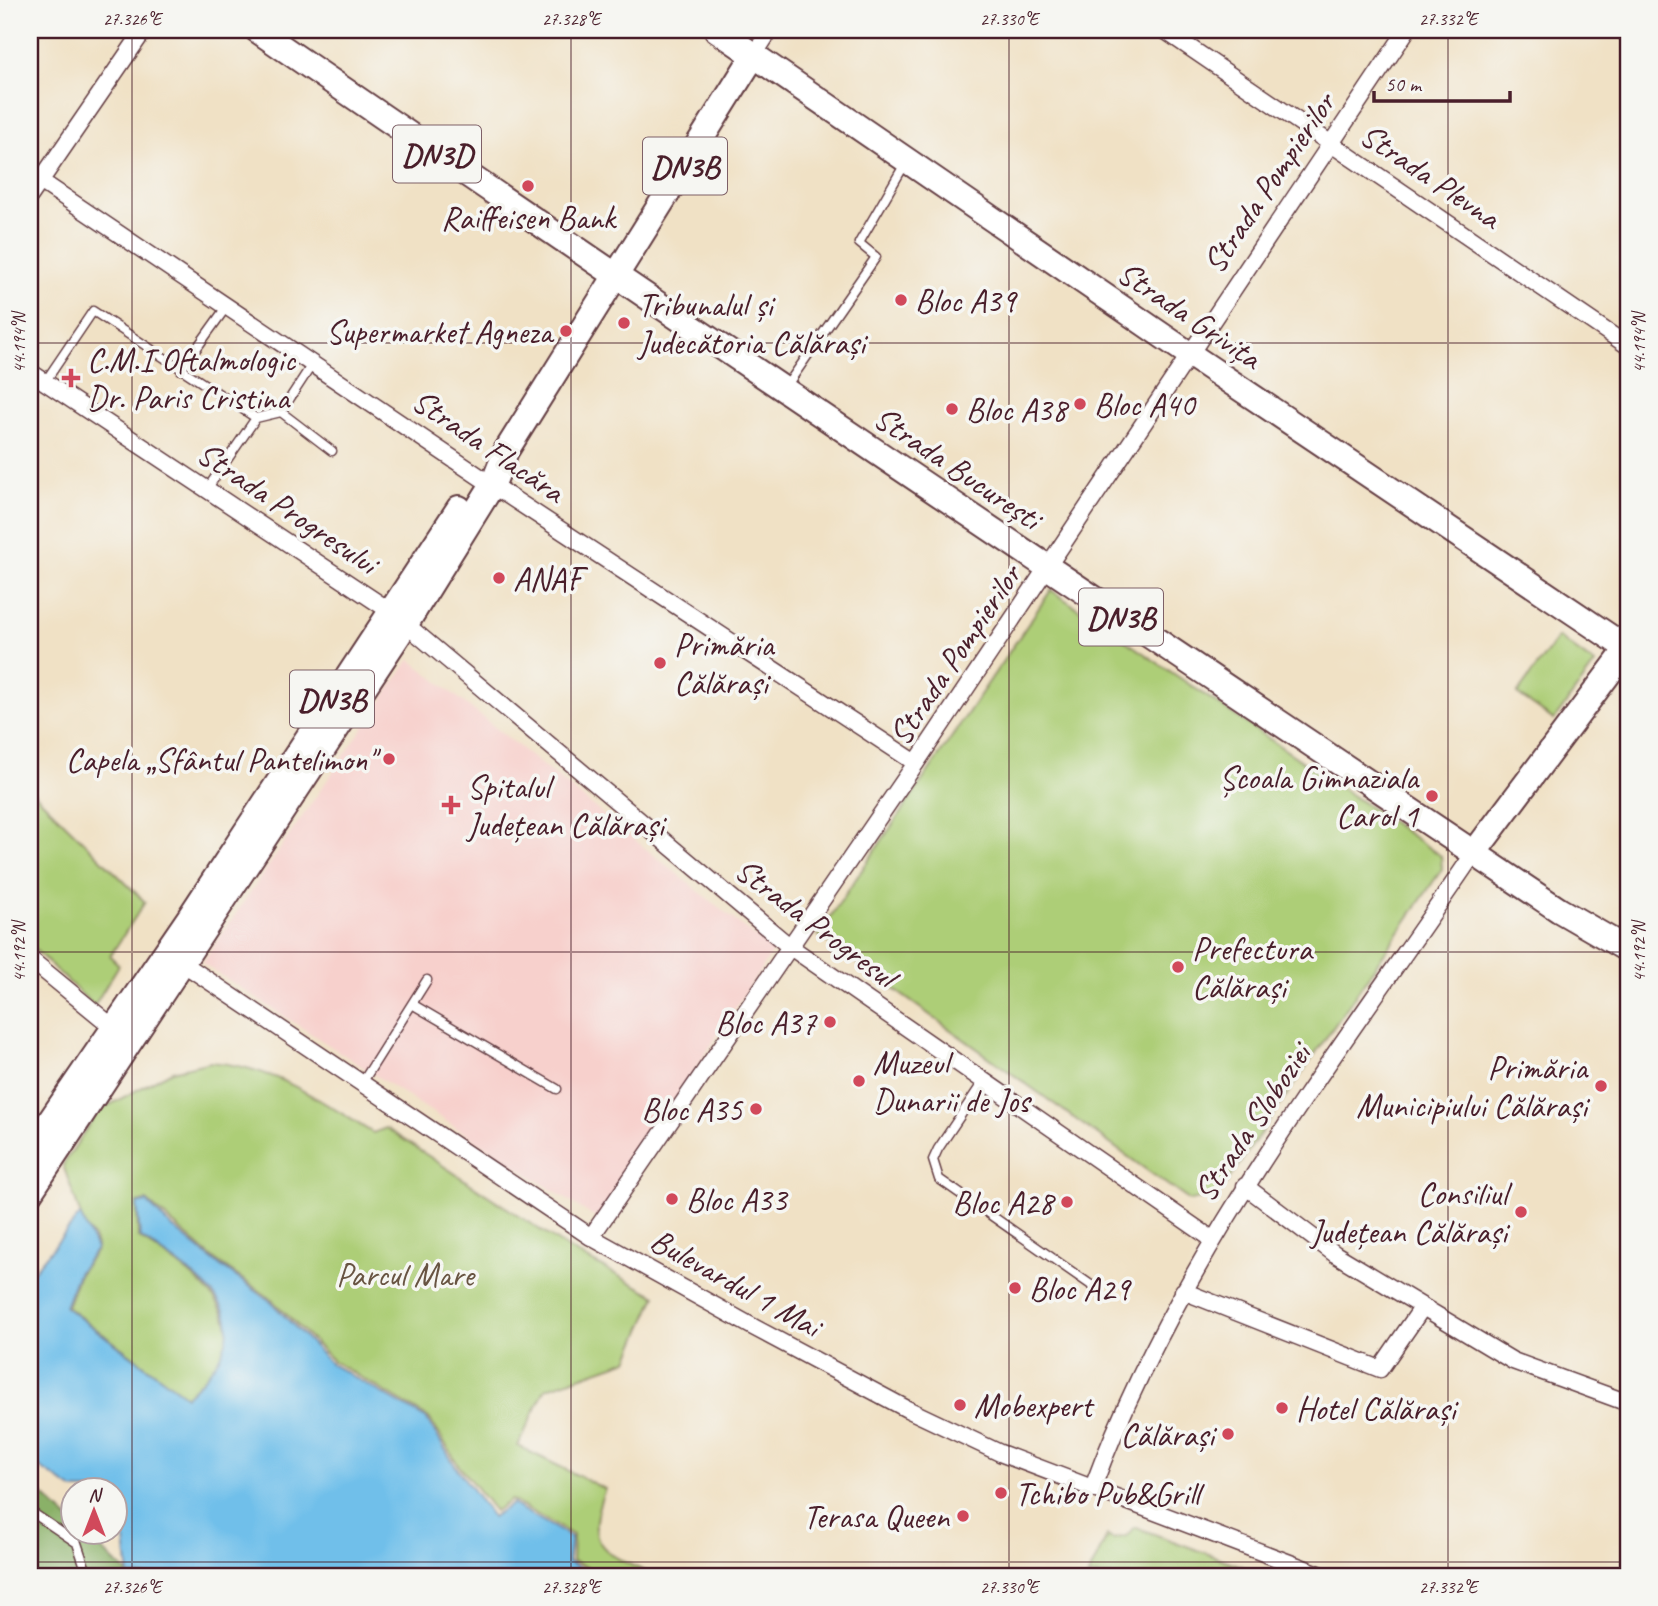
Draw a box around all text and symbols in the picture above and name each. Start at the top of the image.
text: 27.326°E [103,8,164,30]
text: 27.328°E [542,8,603,30]
text: 27.330°E [980,8,1041,30]
text: 27.332°E [1419,8,1480,30]
scale bar [1374,60,1511,104]
text: 50 m [1385,71,1423,97]
street label: Strada Pompierilor [1193,82,1346,281]
street label: Strada Plevna [1352,114,1511,239]
road number: DN3D [393,126,481,182]
road number: DN3B [643,138,727,194]
marker: Raiffeisen Bank [520,178,536,194]
place label: Raiffeisen Bank [441,197,618,239]
street label: Strada Grivița [1109,251,1272,380]
place label: Bloc A39 [915,280,1019,322]
place label: Tribunalul și Judecătoria Călărași [636,284,869,364]
marker: Bloc A39 [893,292,909,308]
text: 44.194°N [8,310,30,373]
text: 44.194°N [1628,310,1650,373]
place label: Supermarket Agneza [326,311,554,353]
marker: Tribunalul și Judecătoria Călărași [616,315,632,331]
marker: Supermarket Agneza [558,323,574,339]
place label: C.M.I Oftalmologic Dr. Paris Cristina [87,339,296,419]
marker: C.M.I Oftalmologic Dr. Paris Cristina [61,368,81,388]
street label: Strada Flacăra [404,379,575,514]
place label: Bloc A40 [1094,384,1197,426]
place label: Bloc A38 [966,389,1070,431]
marker: Bloc A40 [1072,396,1088,412]
street label: Strada București [866,397,1052,541]
marker: Bloc A38 [944,401,960,417]
street label: Strada Progresului [189,432,389,586]
street label: Strada Pompierilor [879,554,1032,753]
place label: ANAF [513,558,589,600]
marker: ANAF [491,570,507,586]
road number: DN3B [1079,588,1163,646]
place label: Primăria Călărași [674,624,775,704]
marker: Primăria Călărași [652,655,668,671]
road number: DN3B [290,670,374,728]
place label: Capela „Sfântul Pantelimon" [66,739,381,781]
marker: Capela „Sfântul Pantelimon" [381,751,397,767]
place label: Școala Gimnaziala Carol 1 [1219,757,1420,837]
place label: Spitalul Județean Călărași [465,766,667,846]
marker: Școala Gimnaziala Carol 1 [1424,788,1440,804]
marker: Spitalul Județean Călărași [441,795,461,815]
street label: Strada Progresul [727,849,908,1000]
text: 44.192°N [8,919,30,982]
text: 44.192°N [1628,919,1650,982]
place label: Prefectura Călărași [1192,928,1315,1008]
marker: Prefectura Călărași [1170,959,1186,975]
place label: Bloc A37 [715,1002,818,1044]
marker: Bloc A37 [822,1014,838,1030]
street label: Strada Sloboziei [1184,1032,1322,1210]
place label: Muzeul Dunarii de Jos [873,1042,1032,1122]
place label: Primăria Municipiului Călărași [1356,1047,1591,1127]
marker: Muzeul Dunarii de Jos [851,1073,867,1089]
marker: Primăria Municipiului Călărași [1593,1078,1609,1094]
place label: Bloc A35 [641,1089,744,1131]
marker: Bloc A35 [748,1101,764,1117]
place label: Consiliul Județean Călărași [1308,1173,1512,1253]
place label: Bloc A33 [686,1179,789,1221]
place label: Bloc A28 [952,1182,1056,1224]
marker: Bloc A33 [664,1191,680,1207]
marker: Bloc A28 [1059,1194,1075,1210]
marker: Consiliul Județean Călărași [1513,1204,1529,1220]
street label: Bulevardul 1 Mai [643,1219,831,1349]
park label: Parcul Mare [336,1254,476,1296]
place label: Bloc A29 [1029,1268,1133,1310]
marker: Bloc A29 [1007,1280,1023,1296]
place label: Mobexpert [974,1385,1095,1427]
place label: Hotel Călărași [1296,1388,1459,1430]
marker: Mobexpert [952,1397,968,1413]
marker: Hotel Călărași [1274,1400,1290,1416]
place label: Călărași [1120,1414,1218,1456]
marker: Călărași [1220,1426,1236,1442]
place label: Tchibo Pub&Grill [1015,1473,1205,1515]
north arrow [60,1476,130,1546]
text: N [88,1483,103,1507]
marker: Tchibo Pub&Grill [993,1485,1009,1501]
place label: Terasa Queen [803,1496,950,1538]
marker: Terasa Queen [955,1508,971,1524]
text: 27.326°E [103,1576,164,1598]
text: 27.328°E [542,1576,603,1598]
text: 27.330°E [980,1576,1041,1598]
text: 27.332°E [1419,1576,1480,1598]

